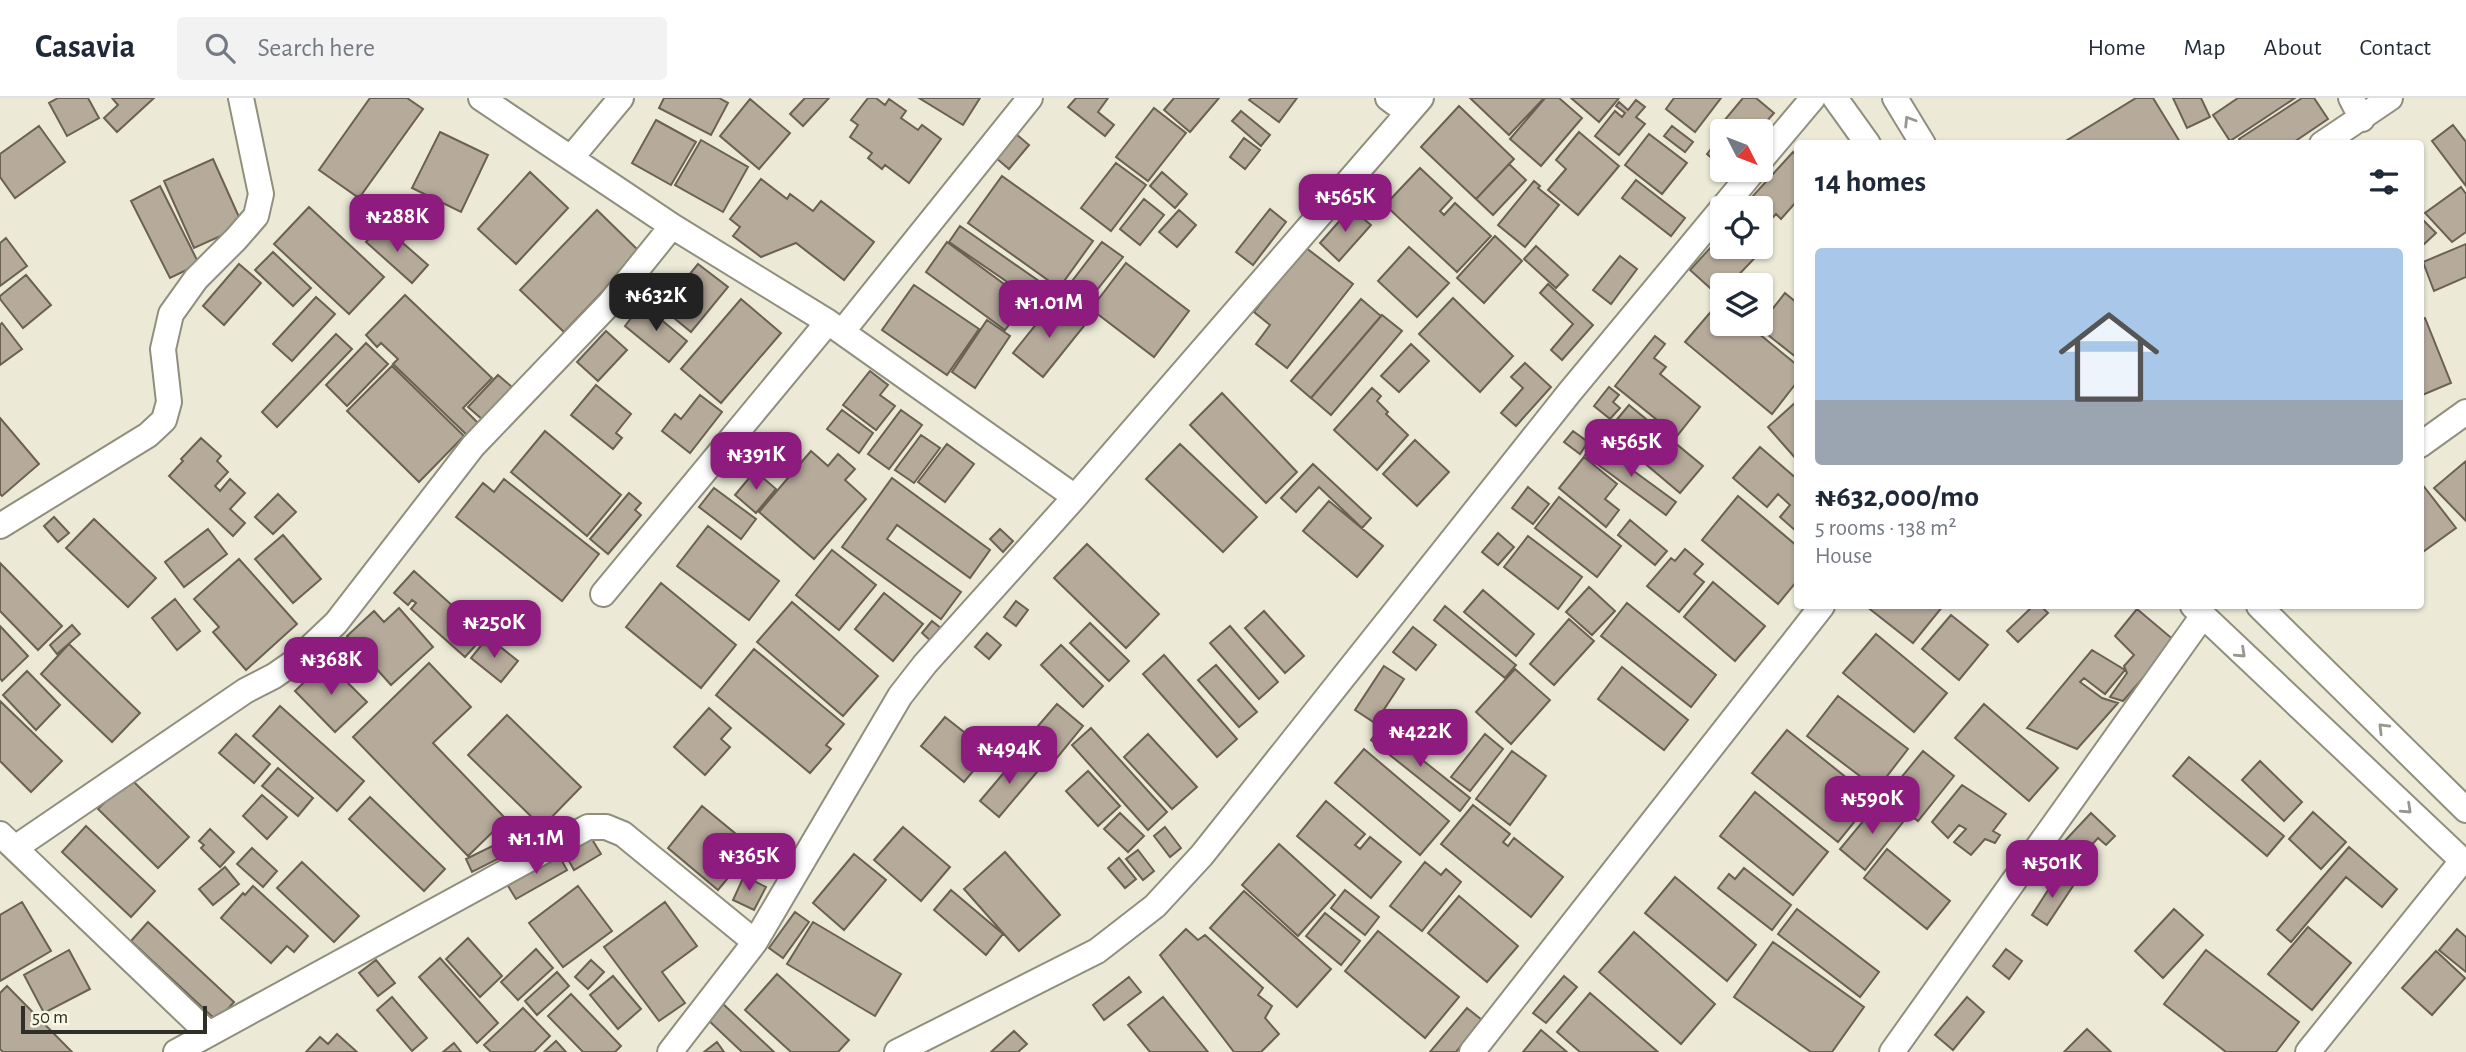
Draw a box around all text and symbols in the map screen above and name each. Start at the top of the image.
search box [177,17,667,80]
icon: search [201,29,239,67]
text: Casavia [35,31,135,64]
text: Search here [257,35,375,61]
text: Home [2088,36,2146,60]
text: Map [2184,36,2226,60]
text: About [2264,36,2321,60]
text: Contact [2359,36,2431,60]
one-way arrow [1904,115,1917,128]
north arrow [1710,119,1773,182]
map controls [1710,119,1773,336]
icon: filters [2365,163,2403,201]
text: 14 homes [1815,167,1926,197]
pin: ₦565K [1296,174,1394,234]
text: ₦565K [1315,185,1375,208]
pin: ₦288K [348,194,446,254]
button: locate [1710,196,1773,259]
text: ₦288K [365,205,429,228]
button: layers [1710,273,1773,336]
pin: ₦632K [607,274,705,333]
pin: ₦1.01M [992,280,1106,340]
text: ₦632K [625,284,687,307]
text: ₦1.01M [1015,291,1083,314]
icon: home [2046,294,2172,420]
pin: ₦565K [1582,420,1680,479]
text: ₦565K [1601,430,1661,453]
pin: ₦391K [707,432,805,492]
text: ₦391K [727,443,785,466]
text: ₦632,000/mo [1815,482,1979,512]
text: 5 rooms · 138 m² [1815,517,1956,540]
text: House [1815,545,1872,568]
pin: ₦250K [445,601,543,660]
text: ₦250K [463,611,525,634]
pin: ₦368K [282,638,380,697]
one-way arrow [2233,645,2246,658]
text: ₦368K [300,648,362,671]
pin: ₦422K [1371,710,1469,769]
text: ₦422K [1389,720,1451,743]
one-way arrow [2378,723,2391,736]
pin: ₦494K [960,726,1058,786]
text: ₦494K [977,737,1041,760]
pin: ₦590K [1823,776,1921,836]
text: ₦590K [1841,787,1903,810]
one-way arrow [2399,801,2412,813]
pin: ₦1.1M [487,816,585,876]
text: ₦1.1M [508,827,564,850]
pin: ₦365K [700,834,798,893]
pin: ₦501K [2003,840,2101,900]
text: ₦365K [719,844,779,867]
text: ₦501K [2022,851,2082,874]
scale bar [21,1003,206,1035]
text: 50 m [32,1008,68,1027]

